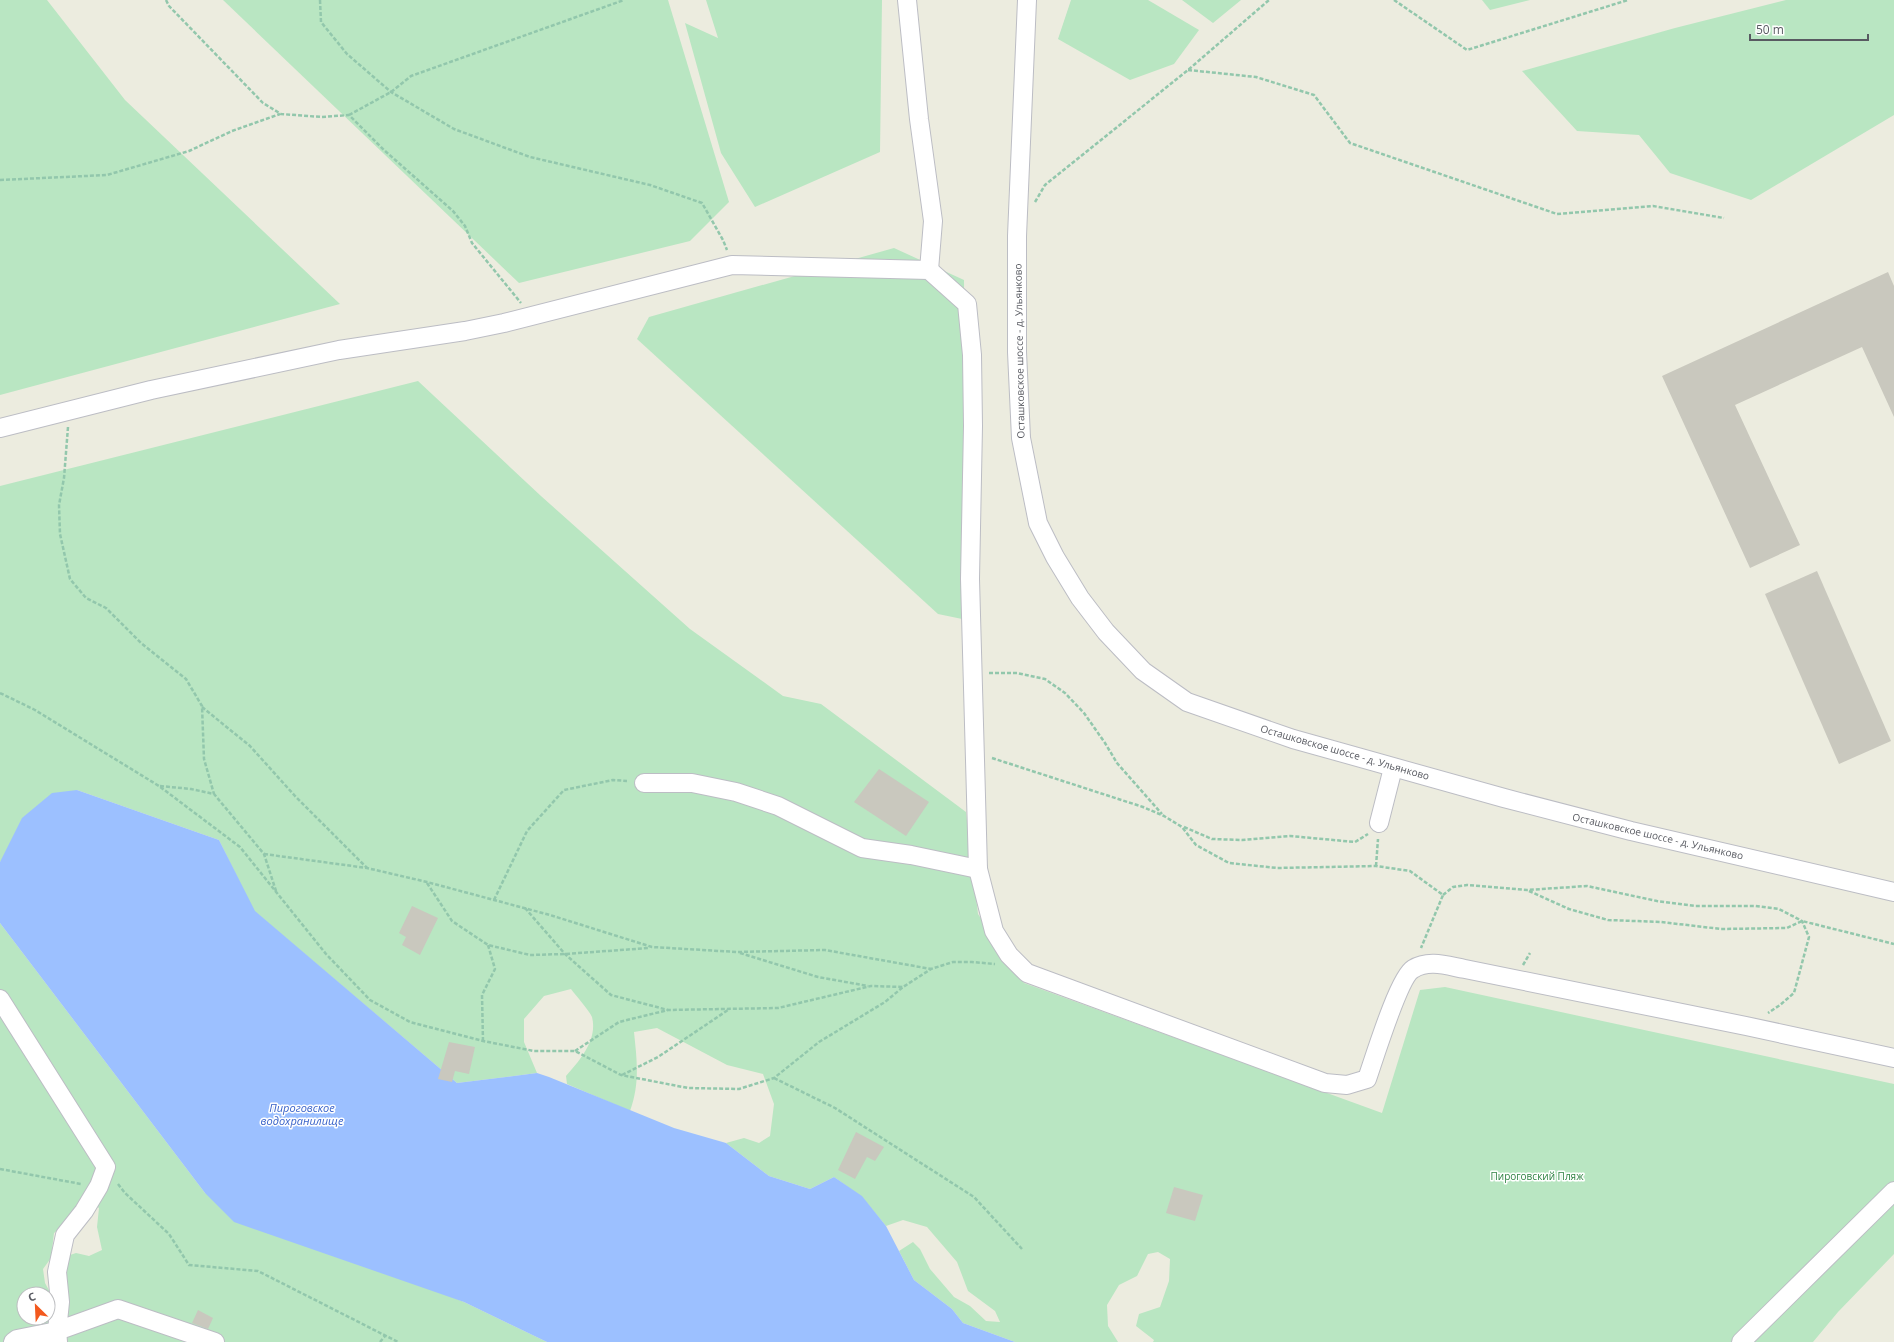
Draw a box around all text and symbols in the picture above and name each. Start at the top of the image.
scale bar [1750,16,1868,42]
text: 50 m [1756,21,1784,38]
street label: Осташковское шоссе - д. Ульянково [1010,263,1028,439]
street label: Осташковское шоссе - д. Ульянково [1259,721,1431,783]
street label: Осташковское шоссе - д. Ульянково [1571,810,1745,862]
water label: Пироговское водохранилище [261,1100,344,1128]
park label: Пироговский Пляж [1491,1169,1584,1183]
north arrow [16,1286,56,1326]
text: С [25,1288,38,1305]

